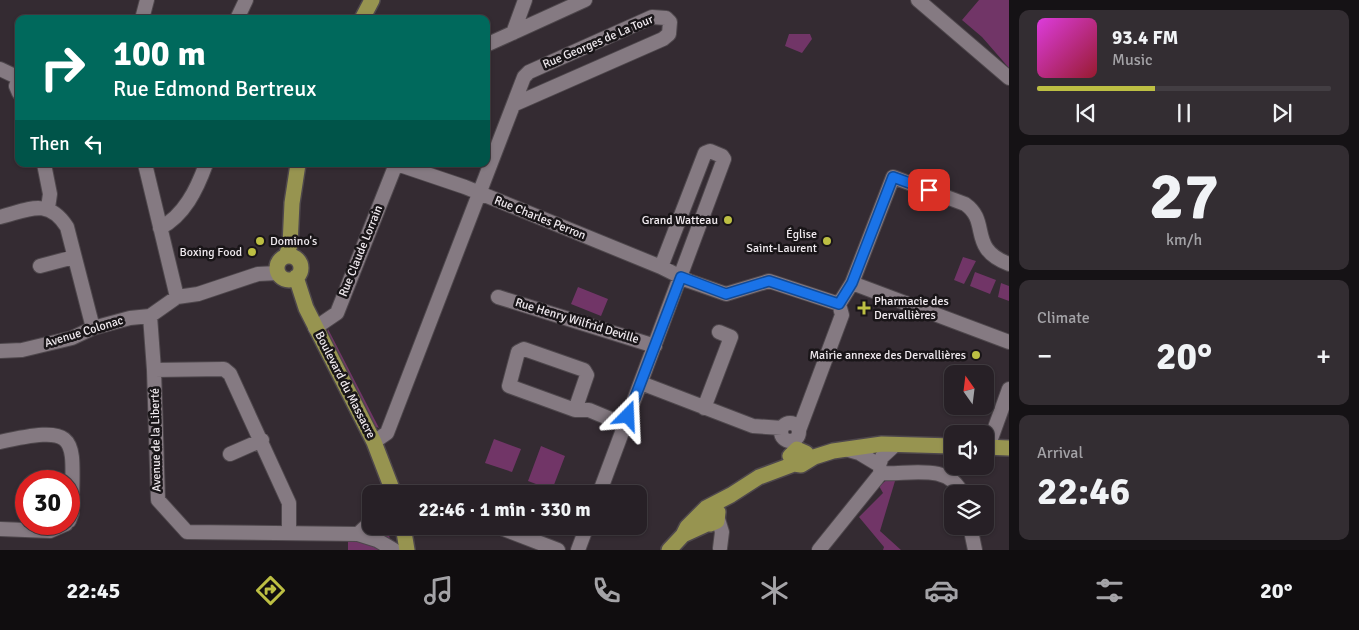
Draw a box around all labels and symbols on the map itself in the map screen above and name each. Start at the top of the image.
street label: Rue Georges de La Tour [540,12,656,72]
pin [908,169,950,211]
street label: Rue Charles Perron [492,193,588,243]
street label: Rue Claude Lorrain [336,203,386,299]
place label: Grand Watteau [642,213,718,228]
marker: Grand Watteau [722,214,734,226]
place label: Église Saint-Laurent [746,227,817,256]
place label: Domino's [270,234,317,249]
marker: Domino's [254,235,266,247]
marker: Église Saint-Laurent [821,235,833,247]
place label: Boxing Food [180,245,242,260]
marker: Boxing Food [246,246,258,258]
place label: Pharmacie des Dervallières [874,294,949,323]
street label: Rue Henry Wilfrid Deville [513,295,641,347]
marker: Pharmacie des Dervallières [858,302,870,314]
street label: Avenue Colonac [43,313,125,351]
street label: Boulevard du Massacre [312,329,378,441]
place label: Mairie annexe des Dervallières [809,348,966,363]
marker: Mairie annexe des Dervallières [970,349,982,361]
north arrow [944,365,994,415]
street label: Avenue de la Liberté [148,388,164,492]
position arrow [601,389,653,441]
speed limit sign: 30 [15,470,80,535]

